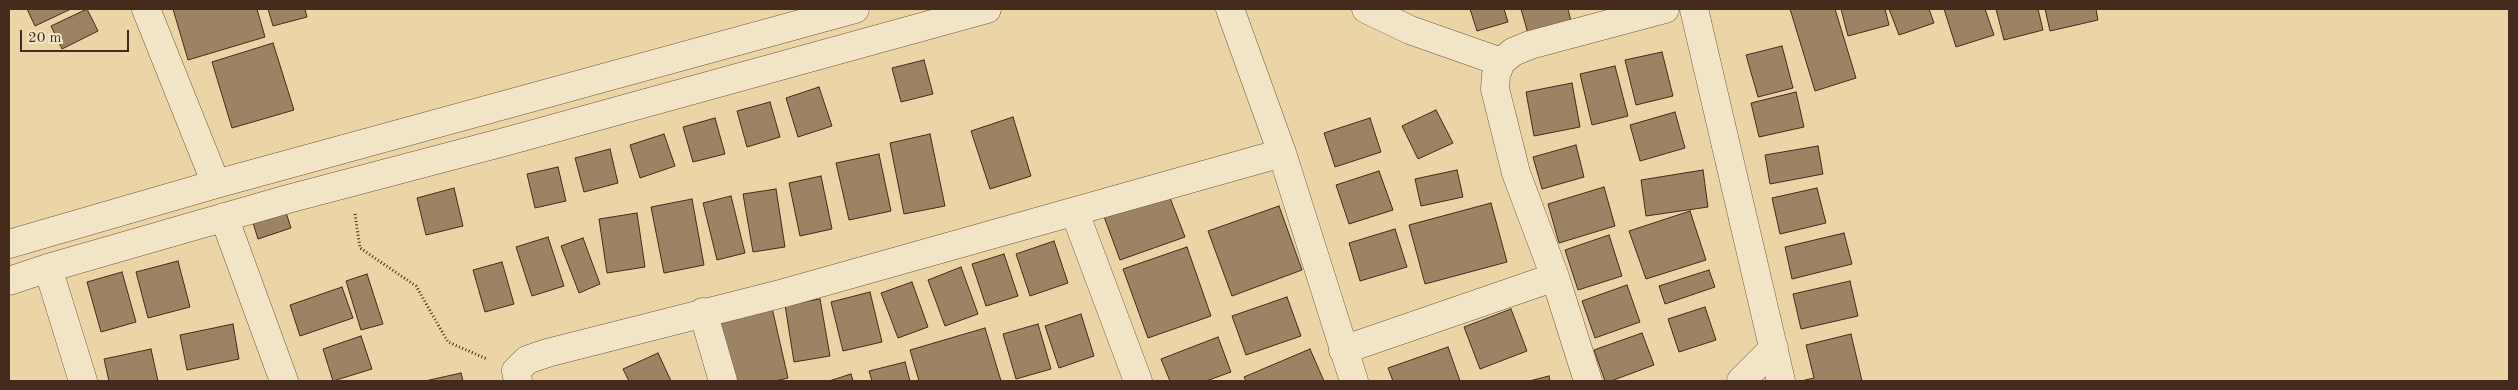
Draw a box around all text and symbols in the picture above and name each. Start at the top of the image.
scale bar [22,20,131,52]
text: 20 m [28,31,62,46]

